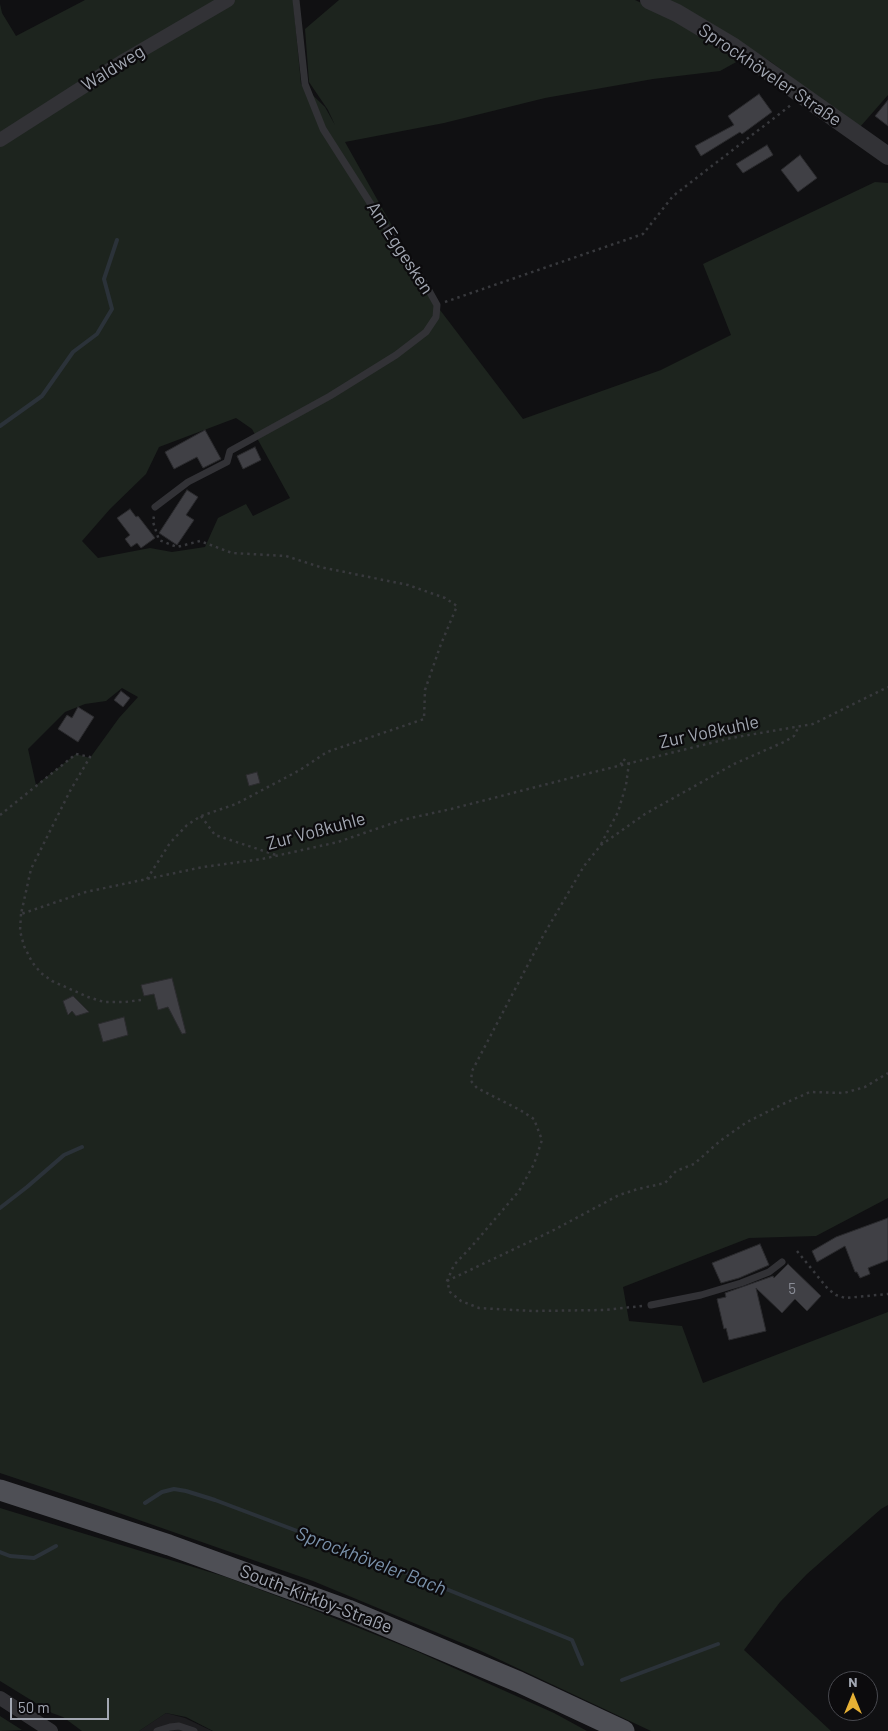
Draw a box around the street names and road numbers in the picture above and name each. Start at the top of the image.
street label: Sprockhöveler Straße [694,19,846,131]
street label: Waldweg [78,40,148,96]
street label: Am Eggesken [362,198,438,298]
street label: Zur Voßkuhle [657,711,761,753]
street label: Zur Voßkuhle [264,807,368,855]
street label: South-Kirkby-Straße [237,1560,395,1638]

